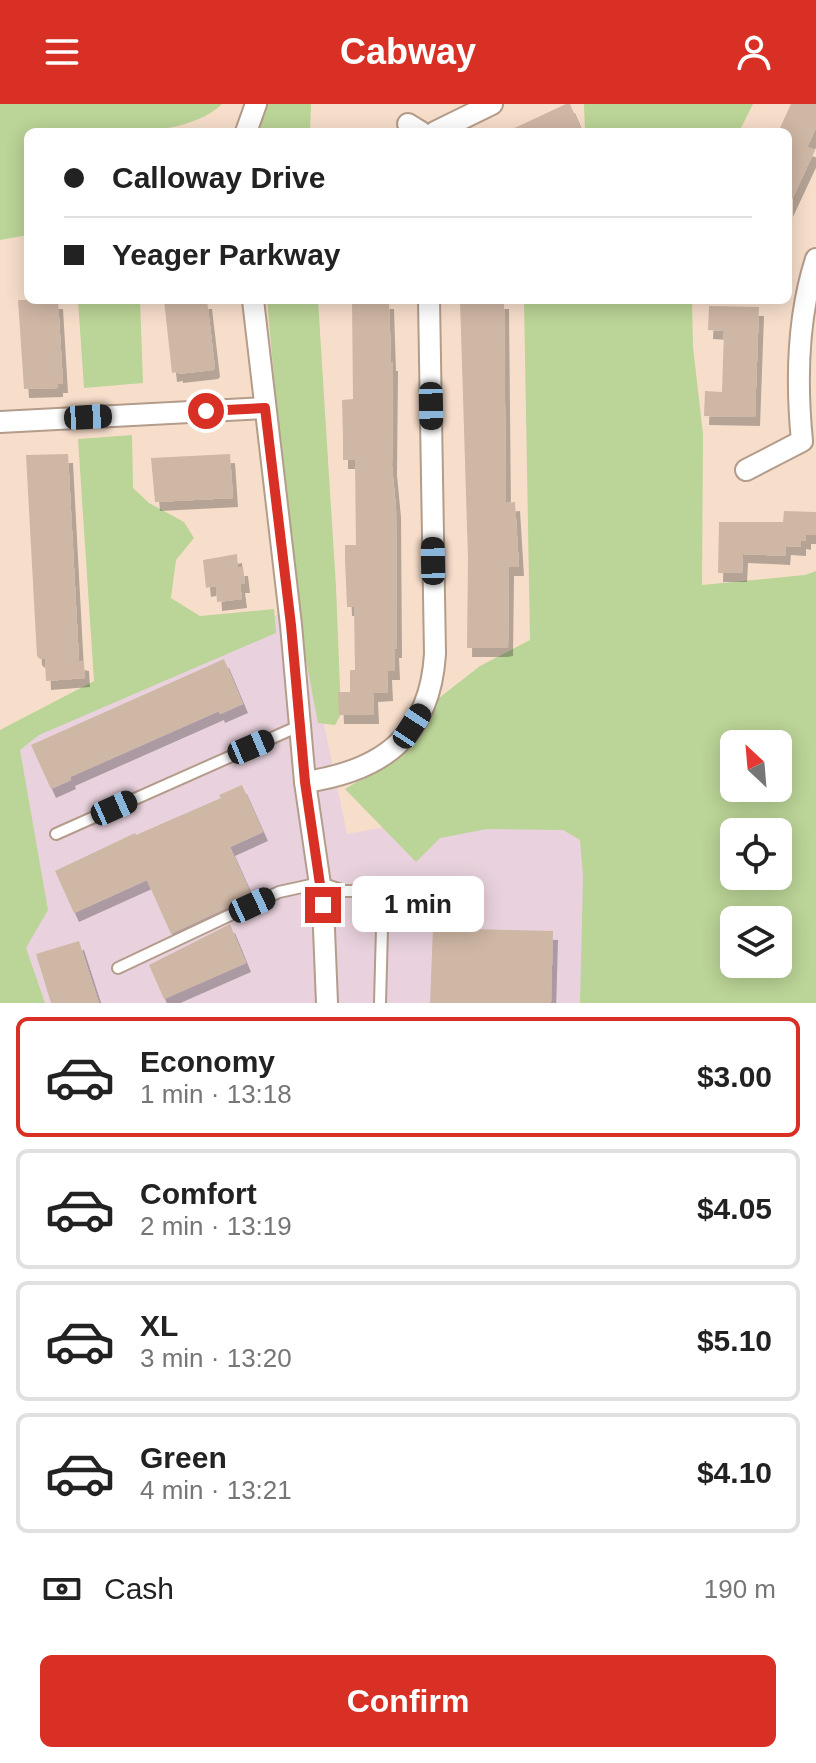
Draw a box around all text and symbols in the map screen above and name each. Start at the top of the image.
icon: menu [40,30,84,74]
icon: person [732,30,776,74]
text: Cabway [340,31,476,72]
text: Calloway Drive [112,161,325,194]
text: Yeager Parkway [112,238,341,271]
car [419,382,443,430]
route start [188,393,224,429]
car [63,404,113,430]
car [421,537,445,585]
car [389,699,435,753]
car [224,727,278,767]
north arrow [720,730,792,802]
map controls [720,730,792,978]
car [87,787,141,829]
button: locate [720,818,792,890]
callout: 1 min [351,877,483,933]
car [225,884,279,926]
route end [305,887,341,923]
text: 1 min [384,889,452,919]
button: layers [720,906,792,978]
icon: car [44,1041,116,1113]
text: Economy [140,1045,275,1078]
text: $3.00 [697,1060,772,1093]
text: 1 min · 13:18 [140,1079,292,1109]
icon: car [44,1173,116,1245]
text: Comfort [140,1177,257,1210]
text: $4.05 [697,1192,772,1225]
text: 2 min · 13:19 [140,1211,292,1241]
icon: car [44,1305,116,1377]
text: XL [140,1309,178,1342]
text: $5.10 [697,1324,772,1357]
text: 3 min · 13:20 [140,1343,292,1373]
icon: car [44,1437,116,1509]
text: Green [140,1441,227,1474]
text: $4.10 [697,1456,772,1489]
text: 4 min · 13:21 [140,1475,292,1505]
icon: cash [40,1567,84,1611]
text: Cash [104,1572,174,1605]
text: 190 m [704,1574,776,1604]
button: Confirm [40,1655,776,1747]

